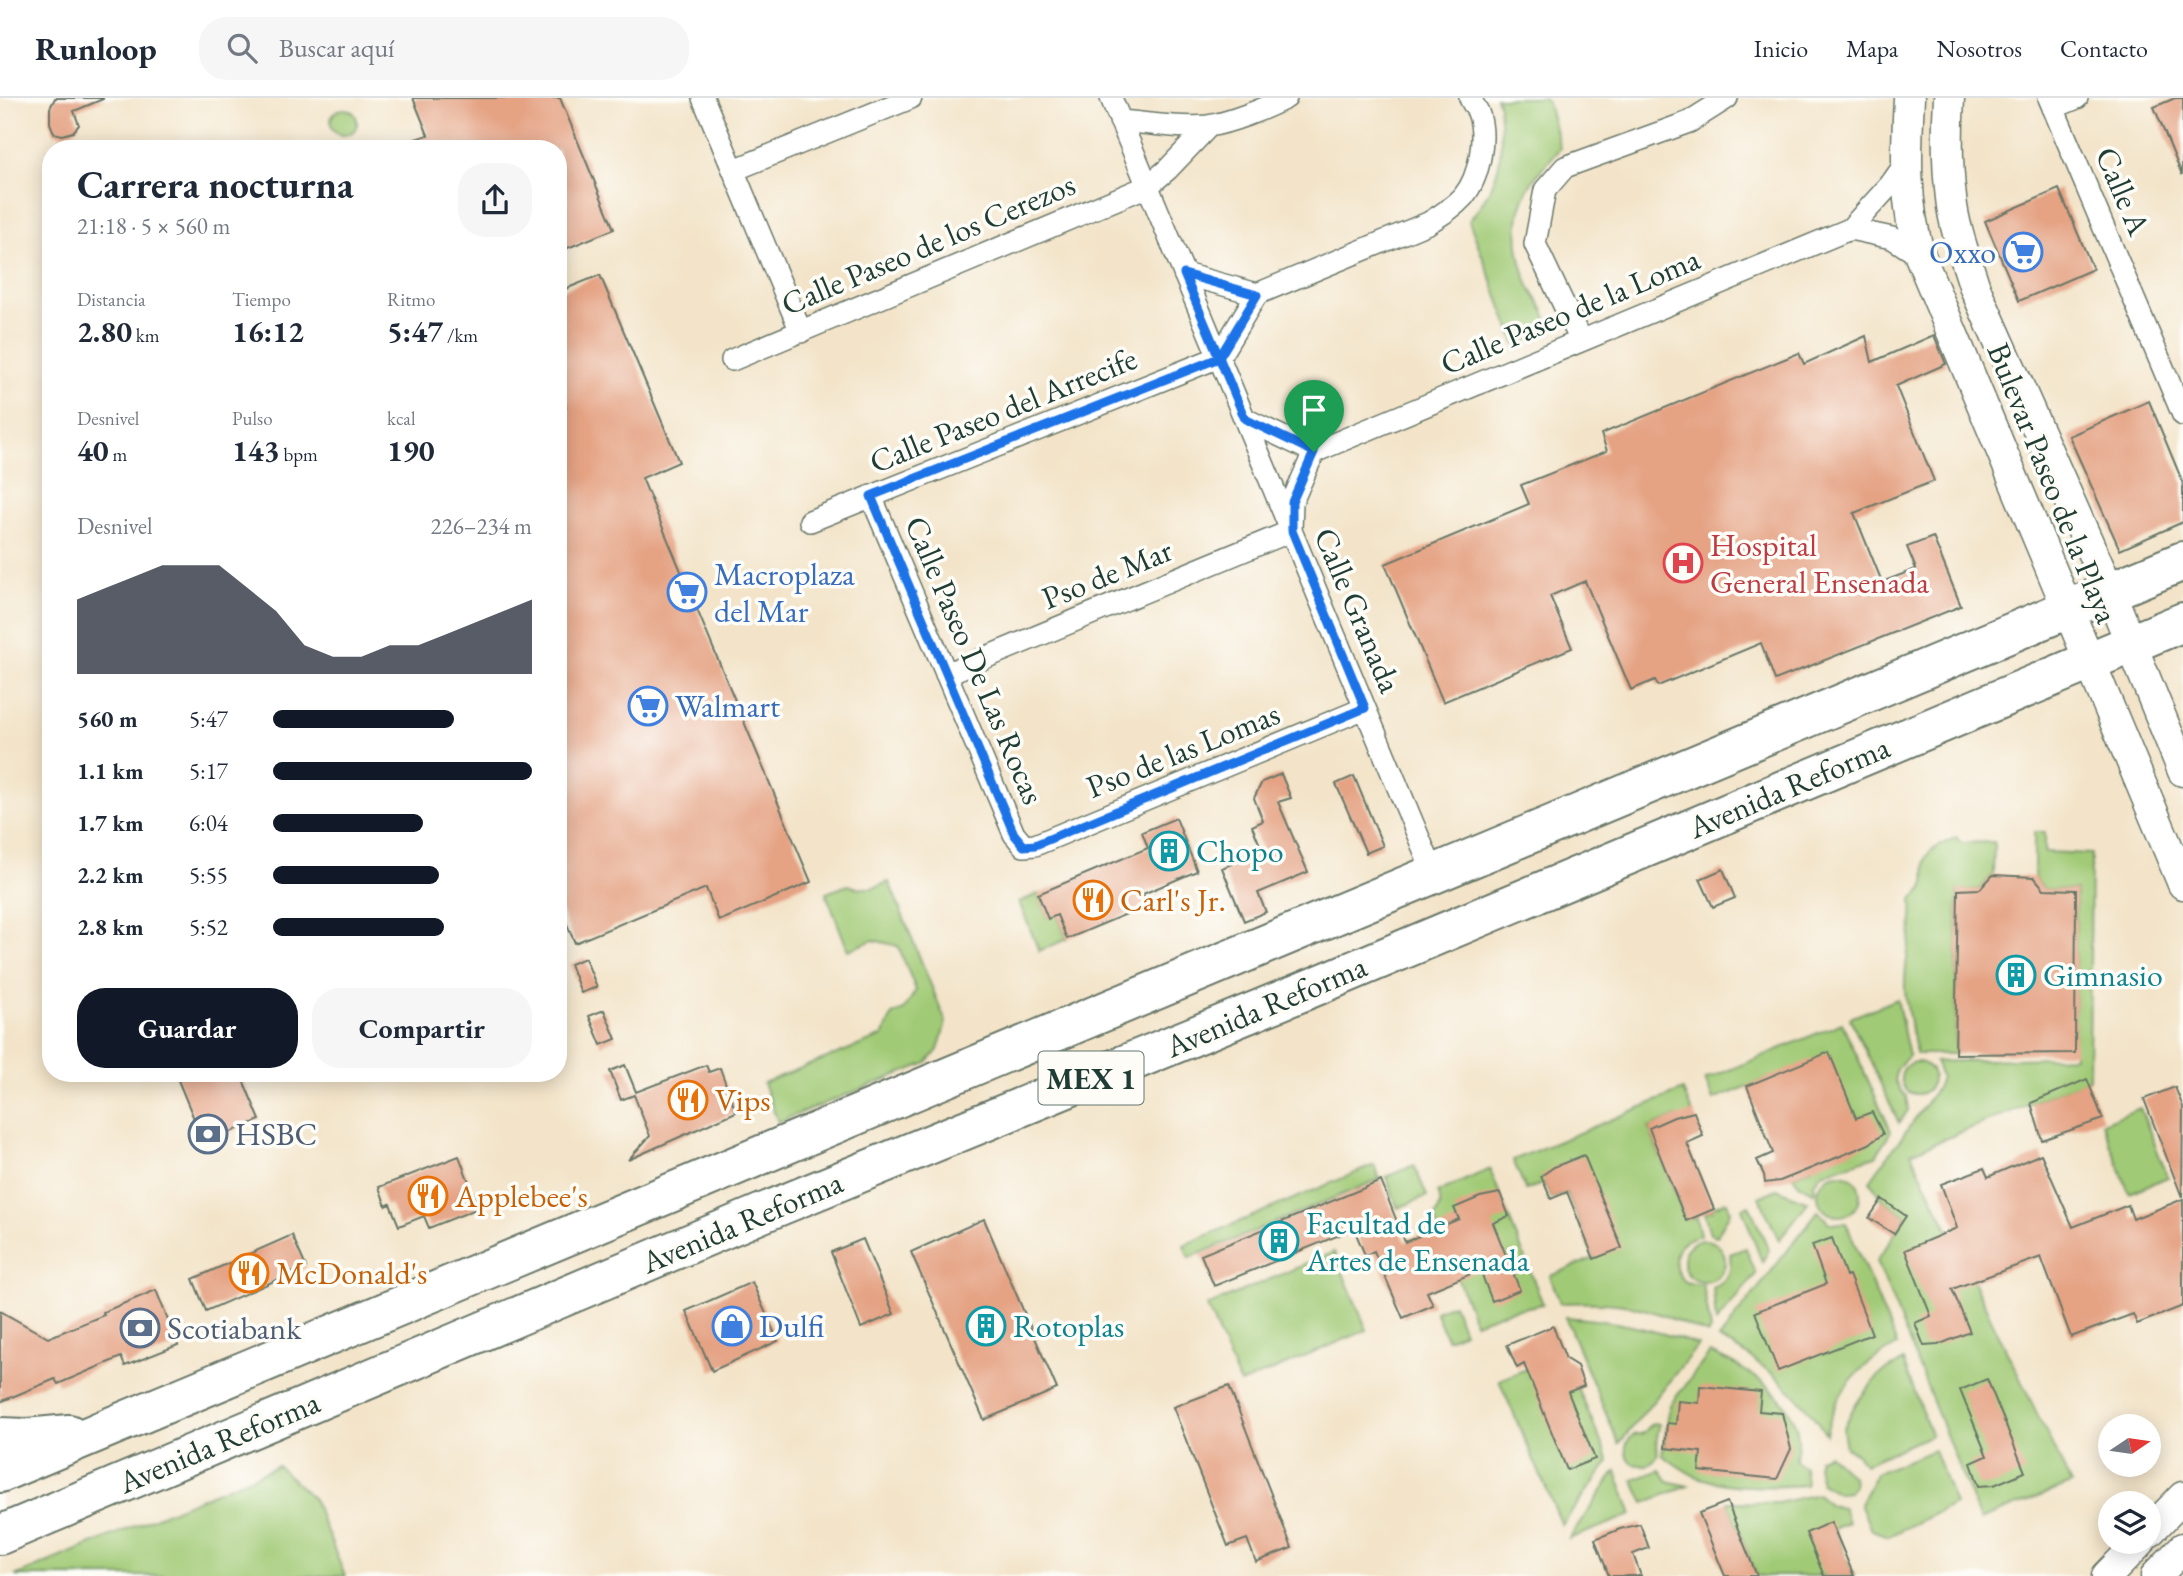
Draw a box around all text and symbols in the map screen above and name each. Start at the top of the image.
search box [199,17,689,80]
text: Runloop [35,27,157,70]
icon: search [223,29,261,67]
text: Buscar aquí [279,31,395,65]
text: Inicio [1754,33,1808,64]
text: Mapa [1846,33,1898,64]
text: Nosotros [1936,33,2022,64]
text: Contacto [2060,33,2148,64]
street label: Calle A [2086,141,2161,242]
text: Carrera nocturna [77,160,354,209]
button: share [458,163,532,237]
street label: Calle Paseo de los Cerezos [775,163,1081,325]
text: 21:18 · 5 × 560 m [77,211,230,241]
place label: Oxxo [1929,231,1996,273]
supermarket icon: Oxxo [2002,231,2044,273]
street label: Calle Paseo de la Loma [1434,237,1706,385]
text: Distancia [77,287,146,312]
text: Tiempo [232,287,291,312]
text: Ritmo [387,287,435,312]
text: 2.80 [77,312,132,351]
text: 16:12 [232,312,304,351]
text: 5:47 [387,312,443,351]
text: km [132,323,160,348]
text: /km [443,323,478,348]
street label: Calle Paseo del Arrecife [863,337,1143,483]
street label: Bulevar Paseo de la Playa [1978,337,2129,630]
pin [1284,380,1344,452]
icon: arrive [1295,391,1333,429]
text: Desnivel [77,406,139,431]
text: Pulso [232,406,273,431]
text: kcal [387,406,416,431]
text: 40 [77,431,109,470]
text: 143 [232,431,280,470]
text: 190 [387,431,435,470]
text: m [109,442,127,467]
text: bpm [280,442,318,467]
street label: Calle Paseo De Las Rocas [895,510,1055,810]
text: Desnivel [77,511,153,541]
text: 226–234 m [431,511,532,541]
street label: Calle Granada [1304,521,1412,699]
place label: Hospital General Ensenada [1710,524,1929,603]
street label: Pso de Mar [1036,529,1179,619]
hospital icon: Hospital General Ensenada [1662,542,1704,584]
place label: Macroplaza del Mar [714,553,855,632]
supermarket icon: Macroplaza del Mar [666,571,708,613]
supermarket icon: Walmart [627,685,669,727]
place label: Walmart [675,685,780,727]
street label: Pso de las Lomas [1080,692,1286,808]
text: 560 m [77,704,138,734]
text: 5:47 [189,704,228,734]
street label: Avenida Reforma [1681,726,1896,849]
text: 1.1 km [77,756,144,786]
text: 5:17 [189,756,228,786]
text: 1.7 km [77,808,144,838]
text: 6:04 [189,808,228,838]
building icon: Chopo [1148,830,1190,872]
place label: Chopo [1196,830,1284,872]
text: 2.2 km [77,860,144,890]
text: 5:55 [189,860,228,890]
restaurant icon: Carl's Jr. [1072,879,1114,921]
place label: Carl's Jr. [1120,879,1226,921]
text: 2.8 km [77,912,144,942]
text: 5:52 [189,912,228,942]
street label: Avenida Reforma [1158,945,1373,1068]
building icon: Gimnasio [1995,954,2037,996]
place label: Gimnasio [2043,954,2163,996]
button: Guardar [77,988,298,1068]
button: Compartir [312,988,532,1068]
road number: MEX 1 [1038,1052,1144,1104]
restaurant icon: Vips [667,1079,709,1121]
place label: Vips [715,1079,771,1121]
bank icon: HSBC [187,1113,229,1155]
place label: HSBC [235,1113,317,1155]
street label: Avenida Reforma [634,1161,849,1284]
restaurant icon: Applebee's [407,1175,449,1217]
place label: Applebee's [454,1175,588,1217]
place label: Facultad de Artes de Ensenada [1305,1202,1530,1281]
building icon: Facultad de Artes de Ensenada [1258,1220,1300,1262]
restaurant icon: McDonald's [228,1252,270,1294]
place label: McDonald's [276,1252,427,1294]
shop icon: Dulfi [711,1305,753,1347]
place label: Dulfi [759,1305,824,1347]
building icon: Rotoplas [965,1305,1007,1347]
place label: Rotoplas [1013,1305,1124,1347]
bank icon: Scotiabank [119,1307,161,1349]
place label: Scotiabank [167,1307,302,1349]
street label: Avenida Reforma [111,1381,326,1504]
north arrow [2098,1414,2161,1477]
map controls [2098,1414,2161,1554]
button: layers [2098,1491,2161,1554]

